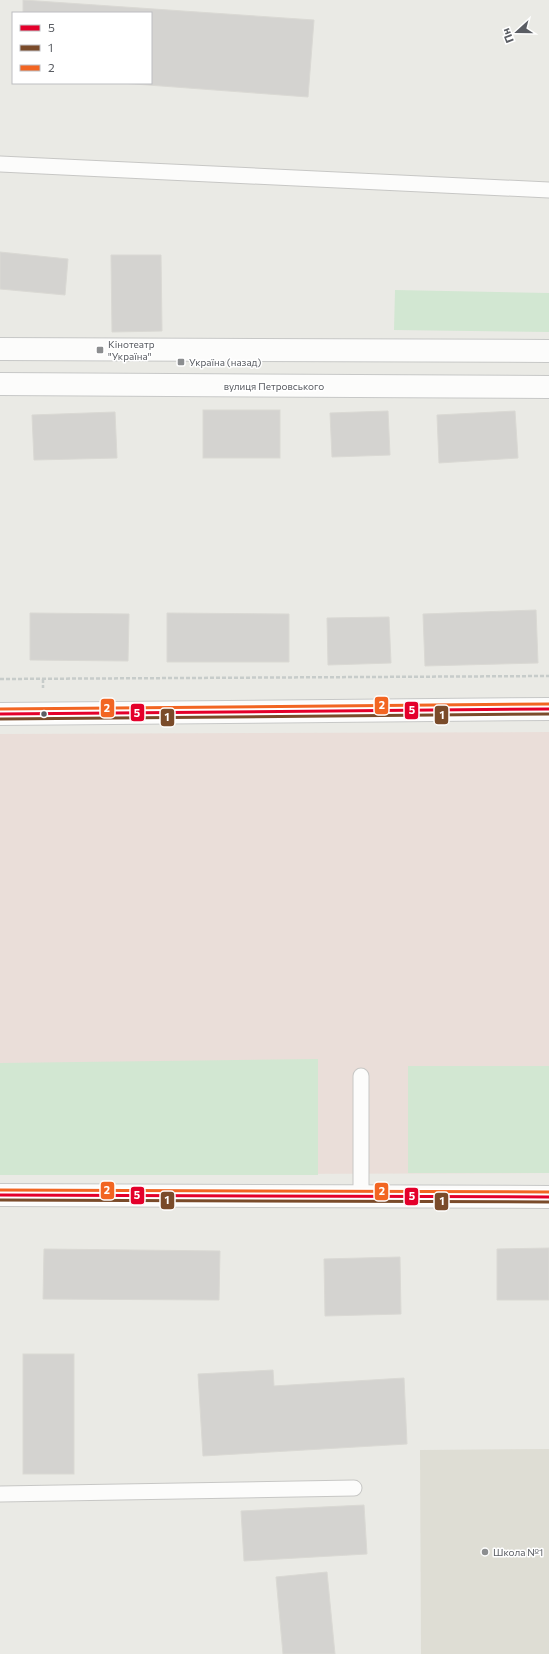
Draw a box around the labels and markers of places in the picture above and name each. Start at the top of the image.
place label: Кінотеатр "Україна" [108,338,155,362]
marker: Кінотеатр "Україна" [95,345,105,355]
place label: Україна (назад) [189,356,261,368]
marker: Україна (назад) [176,357,186,367]
unlabelled marker [39,709,49,719]
place label: Школа №1 [493,1546,543,1558]
marker: Школа №1 [480,1547,490,1557]

